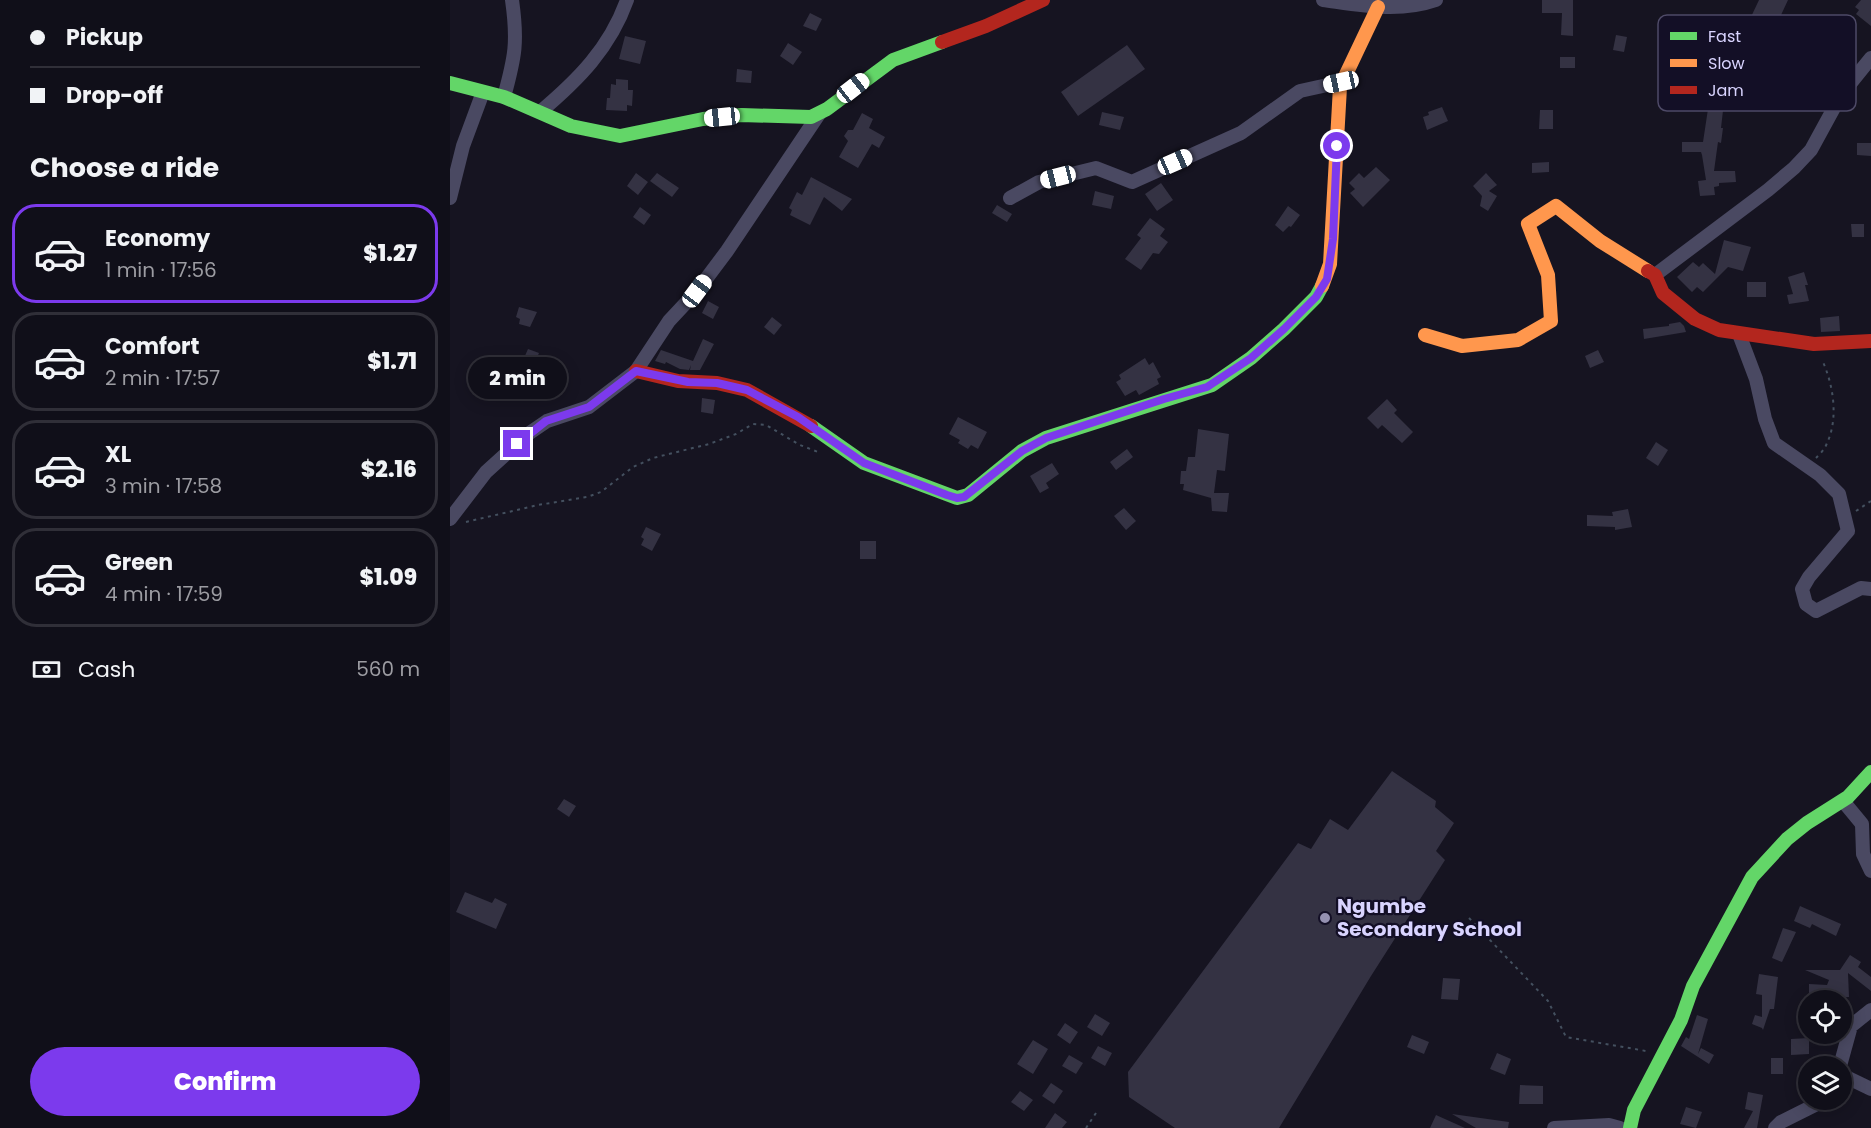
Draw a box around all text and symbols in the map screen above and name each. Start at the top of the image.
legend [1658,15,1856,111]
text: Pickup [66,22,143,53]
text: Fast [1708,25,1741,48]
text: Slow [1708,52,1745,75]
car [1322,69,1360,95]
car [833,70,873,106]
text: Jam [1708,79,1744,102]
text: Drop-off [66,80,163,111]
car [703,106,741,128]
route start [1323,132,1350,159]
car [1155,146,1195,178]
text: Choose a ride [30,149,219,186]
car [1038,164,1078,190]
text: Economy [105,223,210,254]
icon: car [33,227,87,281]
text: $1.27 [363,238,417,269]
text: 1 min · 17:56 [105,256,217,284]
car [679,271,715,311]
text: Comfort [105,331,199,362]
icon: car [33,335,87,389]
text: $1.71 [367,346,417,377]
callout: 2 min [467,357,566,399]
text: 2 min · 17:57 [105,364,220,392]
text: 2 min [489,364,546,392]
route end [503,430,530,457]
text: XL [105,439,131,470]
icon: car [33,443,87,497]
text: $2.16 [361,454,417,485]
text: 3 min · 17:58 [105,472,222,500]
text: Green [105,547,173,578]
icon: car [33,551,87,605]
text: $1.09 [360,562,417,593]
text: 4 min · 17:59 [105,580,223,608]
icon: cash [30,653,63,686]
text: Cash [78,654,135,685]
text: 560 m [356,655,420,683]
place label: Ngumbe Secondary School [1337,892,1522,943]
marker: Ngumbe Secondary School [1318,911,1332,925]
map controls [1798,990,1852,1110]
button: locate [1798,990,1852,1044]
button: Confirm [30,1047,420,1116]
button: layers [1798,1056,1852,1110]

